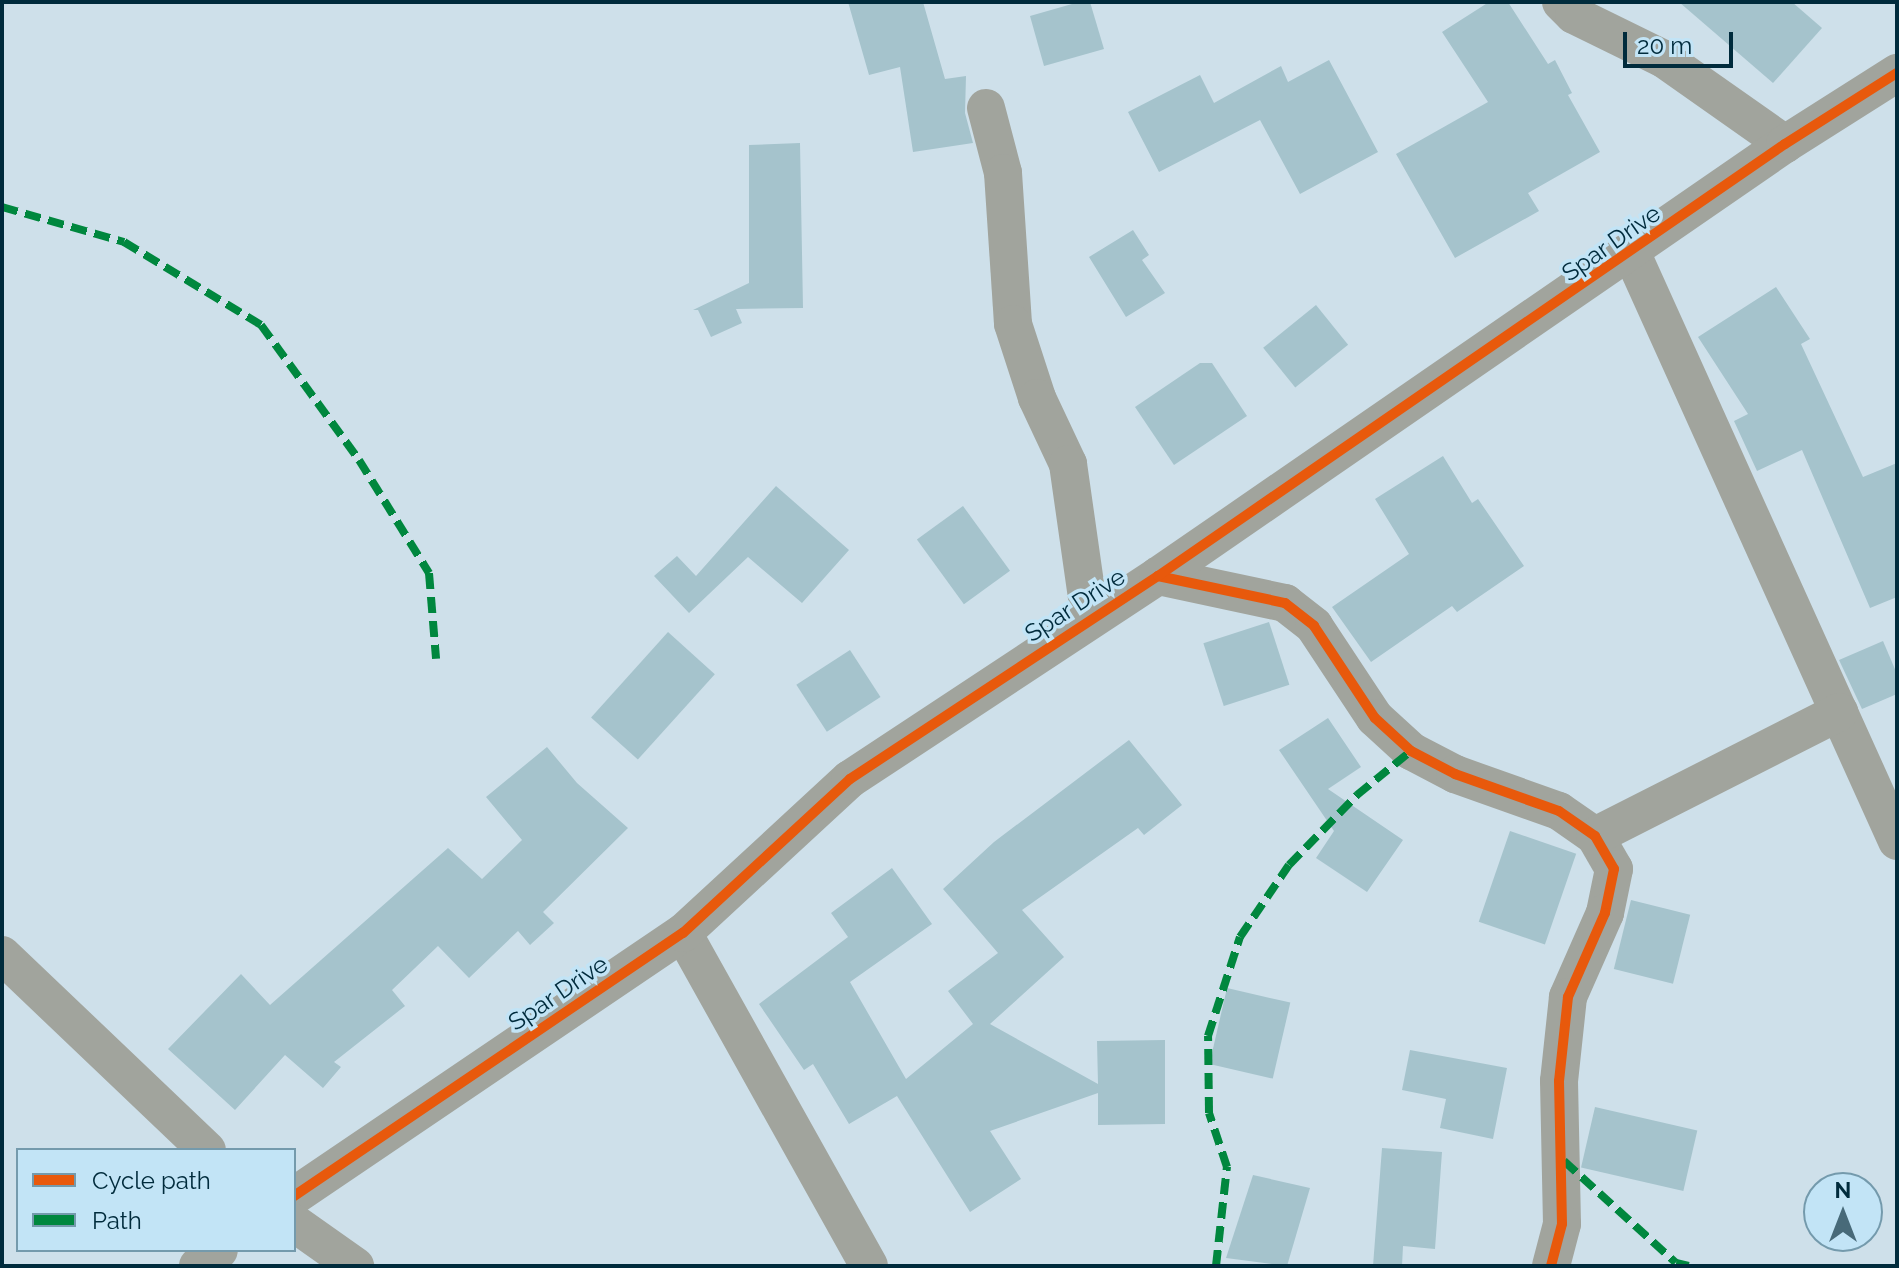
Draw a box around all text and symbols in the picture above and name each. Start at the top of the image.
scale bar [1627,16,1737,66]
text: 20 m [1637,31,1692,60]
street label: Spar Drive [1556,198,1666,288]
street label: Spar Drive [1019,562,1131,648]
street label: Spar Drive [503,949,613,1037]
legend [16,1148,296,1252]
text: Cycle path [92,1166,211,1195]
north arrow [1803,1172,1883,1252]
text: N [1835,1177,1851,1203]
text: Path [92,1206,142,1235]

